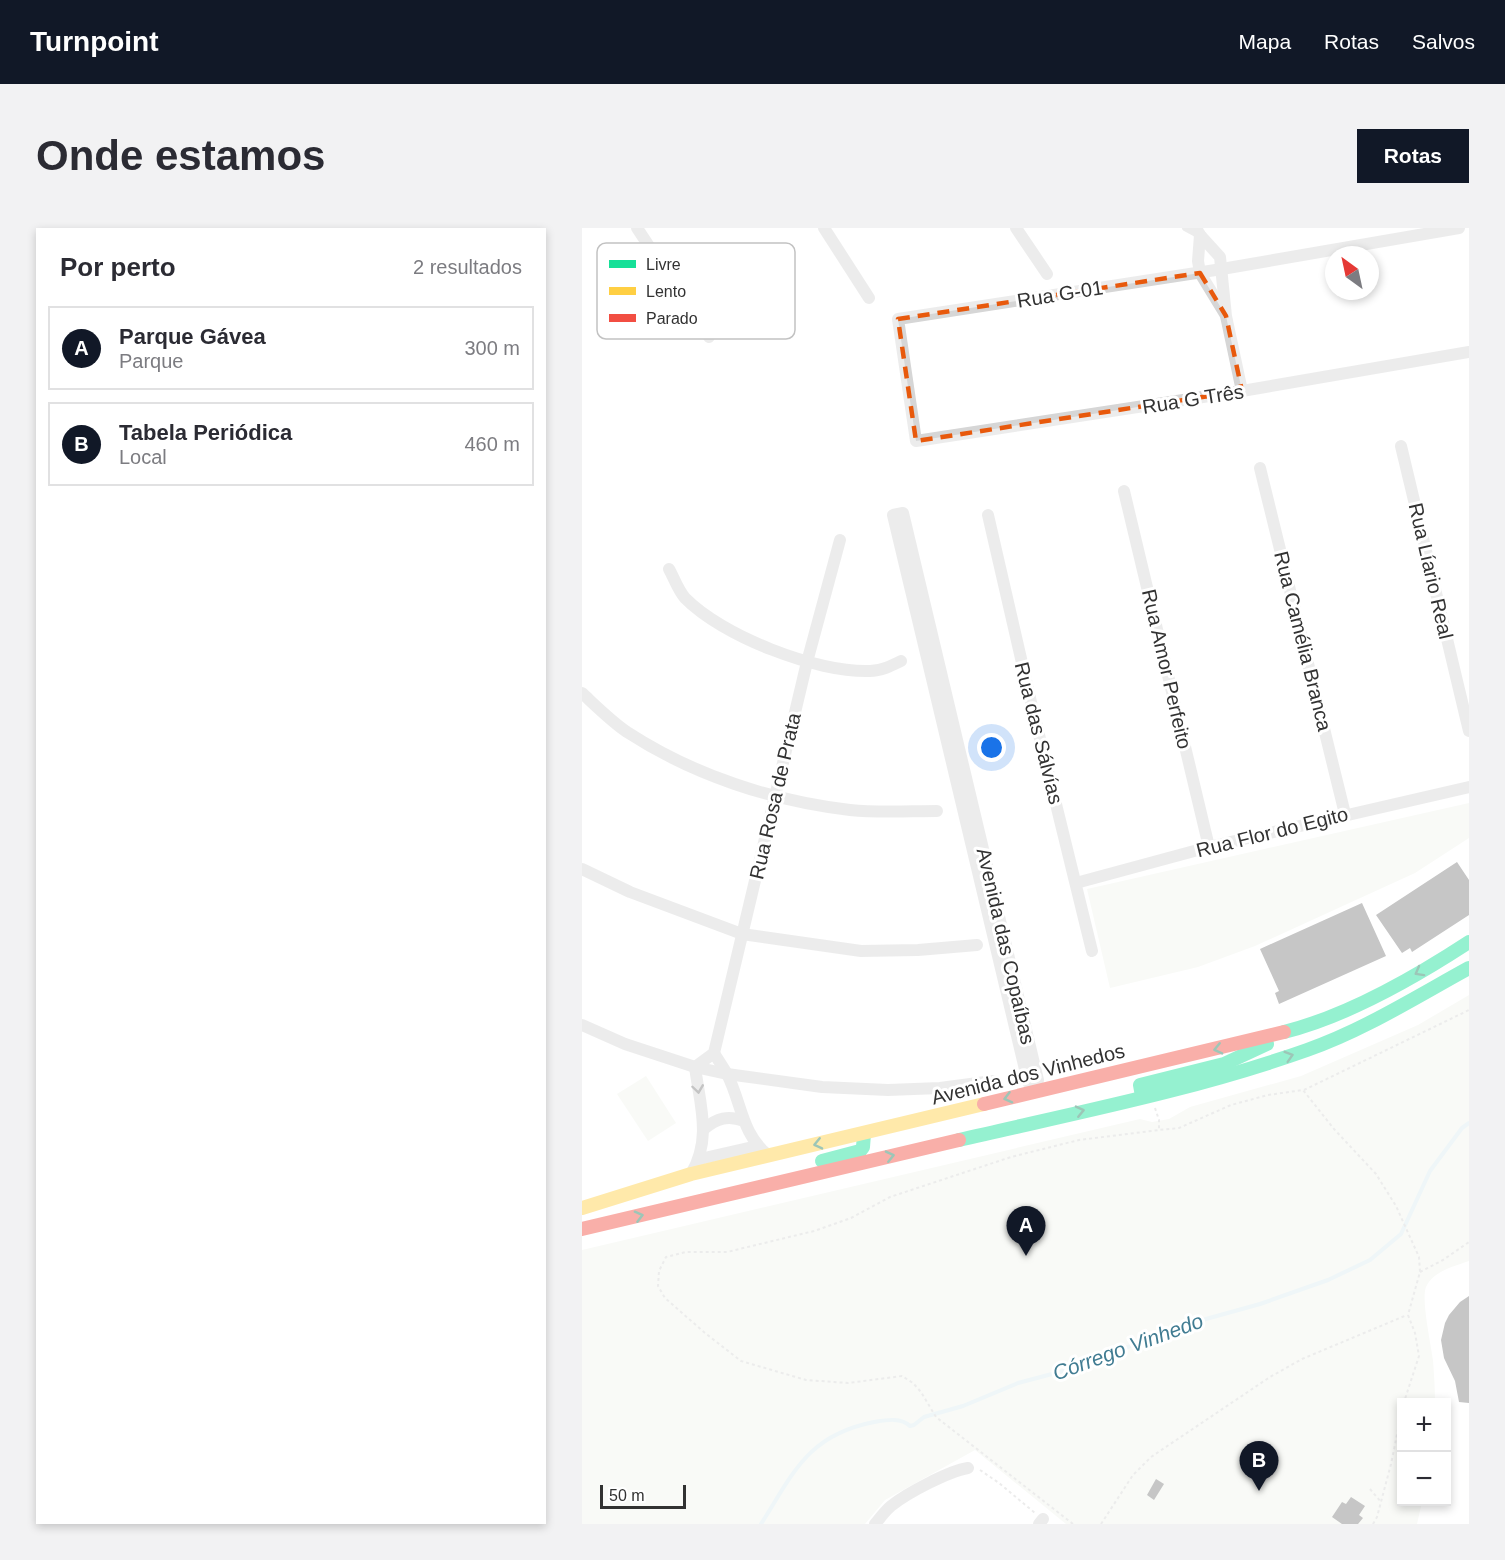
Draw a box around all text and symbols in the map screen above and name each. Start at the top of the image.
text: Turnpoint [30,26,159,57]
text: Mapa [1239,30,1291,53]
text: Rotas [1324,30,1379,53]
text: Salvos [1412,30,1475,53]
button: Rotas [1357,129,1469,183]
text: Onde estamos [36,132,325,179]
legend [597,243,795,339]
north arrow [1325,246,1379,300]
text: Por perto [60,252,176,282]
text: 2 resultados [413,256,522,278]
text: Livre [646,256,681,273]
street label: Rua G-01 [1015,276,1105,312]
text: Lento [646,283,686,300]
text: Parado [646,310,698,327]
text: Parque Gávea [119,324,266,349]
text: A [74,337,89,359]
text: 300 m [464,337,520,359]
text: Parque [119,350,184,372]
street label: Rua G Três [1141,380,1245,418]
text: Tabela Periódica [119,420,292,445]
text: B [74,433,89,455]
text: 460 m [464,433,520,455]
text: Local [119,446,167,468]
street label: Rua Líario Real [1405,501,1457,641]
street label: Rua Camélia Branca [1270,549,1336,734]
street label: Rua Amor Perfeito [1138,587,1196,751]
street label: Rua das Sálvías [1011,660,1067,806]
street label: Rua Rosa de Prata [745,710,805,881]
your location [977,733,1006,762]
street label: Rua Flor do Egito [1194,803,1350,861]
street label: Avenida das Copaíbas [973,846,1039,1046]
one-way arrow [1414,965,1425,976]
street label: Avenida dos Vinhedos [929,1039,1127,1109]
one-way arrow [1213,1041,1223,1054]
one-way arrow [1283,1051,1293,1063]
one-way arrow [691,1085,703,1094]
one-way arrow [1003,1091,1013,1104]
one-way arrow [1074,1106,1084,1119]
one-way arrow [814,1137,824,1150]
one-way arrow [885,1151,895,1164]
pin: A [1006,1206,1046,1256]
one-way arrow [634,1211,644,1224]
water label: Córrego Vinhedo [1049,1309,1206,1384]
map controls [1397,1398,1451,1506]
button: + [1397,1398,1451,1452]
pin: B [1240,1442,1278,1491]
button: − [1397,1452,1451,1506]
scale bar [600,1482,686,1510]
text: 50 m [609,1487,645,1504]

